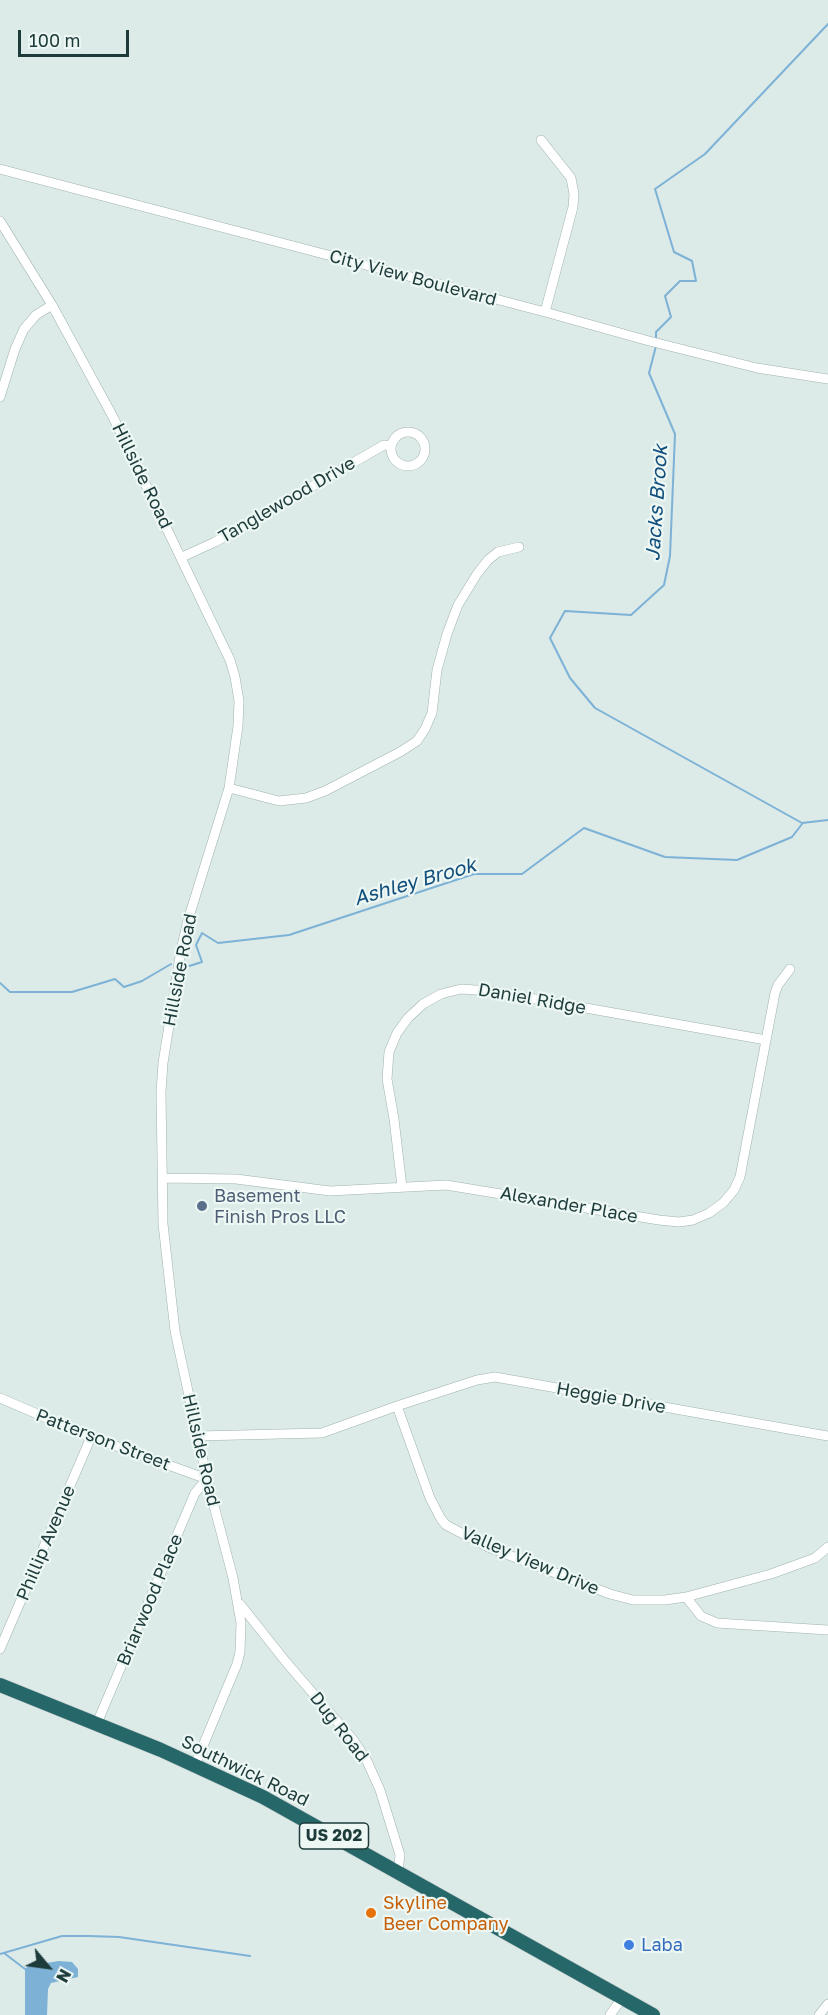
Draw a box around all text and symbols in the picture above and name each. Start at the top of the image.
scale bar [21,18,132,56]
text: 100 m [29,29,80,51]
street label: City View Boulevard [327,245,499,311]
street label: Hillside Road [107,420,177,532]
water label: Jacks Brook [641,444,673,562]
street label: Tanglewood Drive [215,452,359,548]
water label: Ashley Brook [351,853,479,911]
street label: Hillside Road [158,912,202,1028]
street label: Daniel Ridge [476,979,588,1019]
street label: Alexander Place [499,1182,639,1228]
place label: Basement Finish Pros LLC [214,1185,346,1228]
marker: Basement Finish Pros LLC [195,1199,209,1213]
street label: Heggie Drive [555,1378,667,1418]
street label: Hillside Road [178,1392,224,1508]
street label: Patterson Street [33,1404,173,1476]
street label: Phillip Avenue [12,1482,80,1604]
street label: Valley View Drive [458,1522,602,1600]
street label: Briarwood Place [113,1531,187,1669]
street label: Dug Road [305,1688,373,1766]
street label: Southwick Road [178,1731,312,1811]
road number: US 202 [300,1823,368,1849]
place label: Skyline Beer Company [383,1892,508,1934]
marker: Skyline Beer Company [364,1906,378,1920]
place label: Laba [641,1934,683,1956]
north arrow [18,1937,78,1997]
marker: Laba [622,1938,636,1952]
text: N [52,1966,75,1986]

